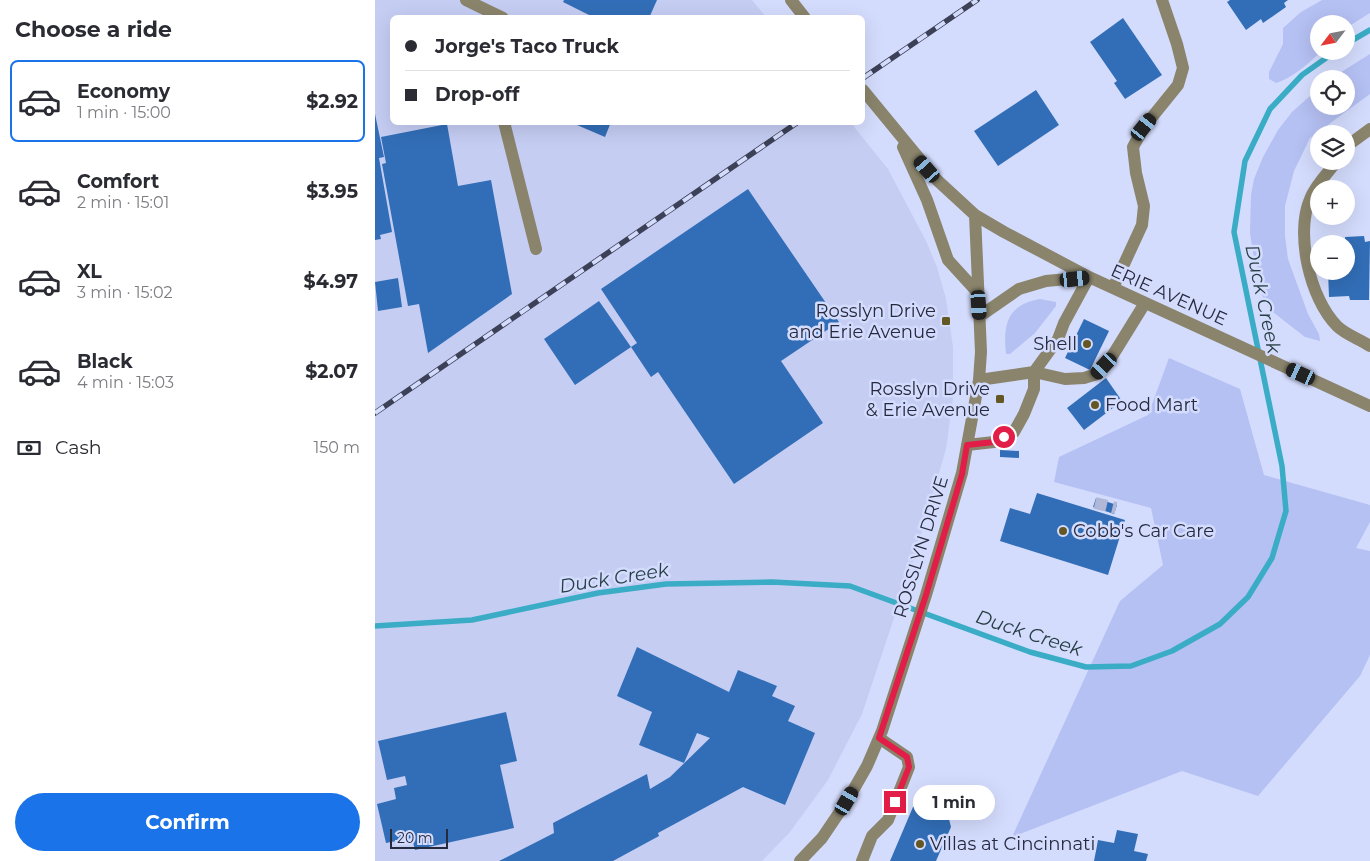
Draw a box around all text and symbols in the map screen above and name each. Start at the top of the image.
north arrow [1310,15,1355,60]
map controls [1310,15,1355,280]
text: Choose a ride [15,16,172,43]
text: Jorge's Taco Truck [435,35,619,58]
button: locate [1310,70,1355,115]
icon: car [17,79,62,124]
text: Economy [77,80,170,103]
text: Drop-off [435,83,519,106]
text: $2.92 [306,90,358,113]
text: 1 min · 15:00 [77,103,171,122]
car [1128,111,1159,143]
button: layers [1310,125,1355,170]
car [911,153,942,185]
icon: car [17,169,62,214]
text: Comfort [77,170,159,193]
text: $3.95 [306,180,358,203]
button: + [1310,180,1355,225]
text: 2 min · 15:01 [77,193,169,212]
button: − [1310,235,1355,280]
water label: Duck Creek [1240,243,1286,356]
icon: car [17,259,62,304]
text: XL [77,260,102,283]
street label: ERIE AVENUE [1108,260,1230,330]
text: $4.97 [303,270,358,293]
car [1059,270,1090,288]
text: 3 min · 15:02 [77,283,173,302]
car [970,290,987,320]
place label: Rosslyn Drive and Erie Avenue [789,300,936,343]
marker: Rosslyn Drive and Erie Avenue [940,315,952,327]
place label: Shell [1033,333,1077,355]
marker: Shell [1081,338,1093,350]
icon: car [17,349,62,394]
text: Black [77,350,133,373]
car [1088,350,1119,382]
text: $2.07 [305,360,358,383]
car [1284,361,1317,387]
text: 4 min · 15:03 [77,373,174,392]
place label: Rosslyn Drive & Erie Avenue [866,378,990,421]
marker: Rosslyn Drive & Erie Avenue [994,393,1006,405]
place label: Food Mart [1105,394,1198,416]
marker: Food Mart [1089,399,1101,411]
route start [993,426,1015,448]
icon: cash [15,434,43,462]
text: Cash [55,436,102,459]
text: 150 m [313,438,360,457]
street label: ROSSLYN DRIVE [889,473,953,621]
place label: Cobb's Car Care [1073,520,1214,542]
marker: Cobb's Car Care [1057,525,1069,537]
water label: Duck Creek [558,558,671,598]
water label: Duck Creek [973,605,1086,661]
car [833,784,860,818]
callout: 1 min [913,784,995,820]
route end [884,791,906,813]
button: Confirm [15,793,360,851]
text: 1 min [932,793,976,812]
scale bar [390,826,447,849]
text: 20 m [397,829,433,847]
place label: Villas at Cincinnati [930,833,1095,855]
marker: Villas at Cincinnati [914,838,926,850]

